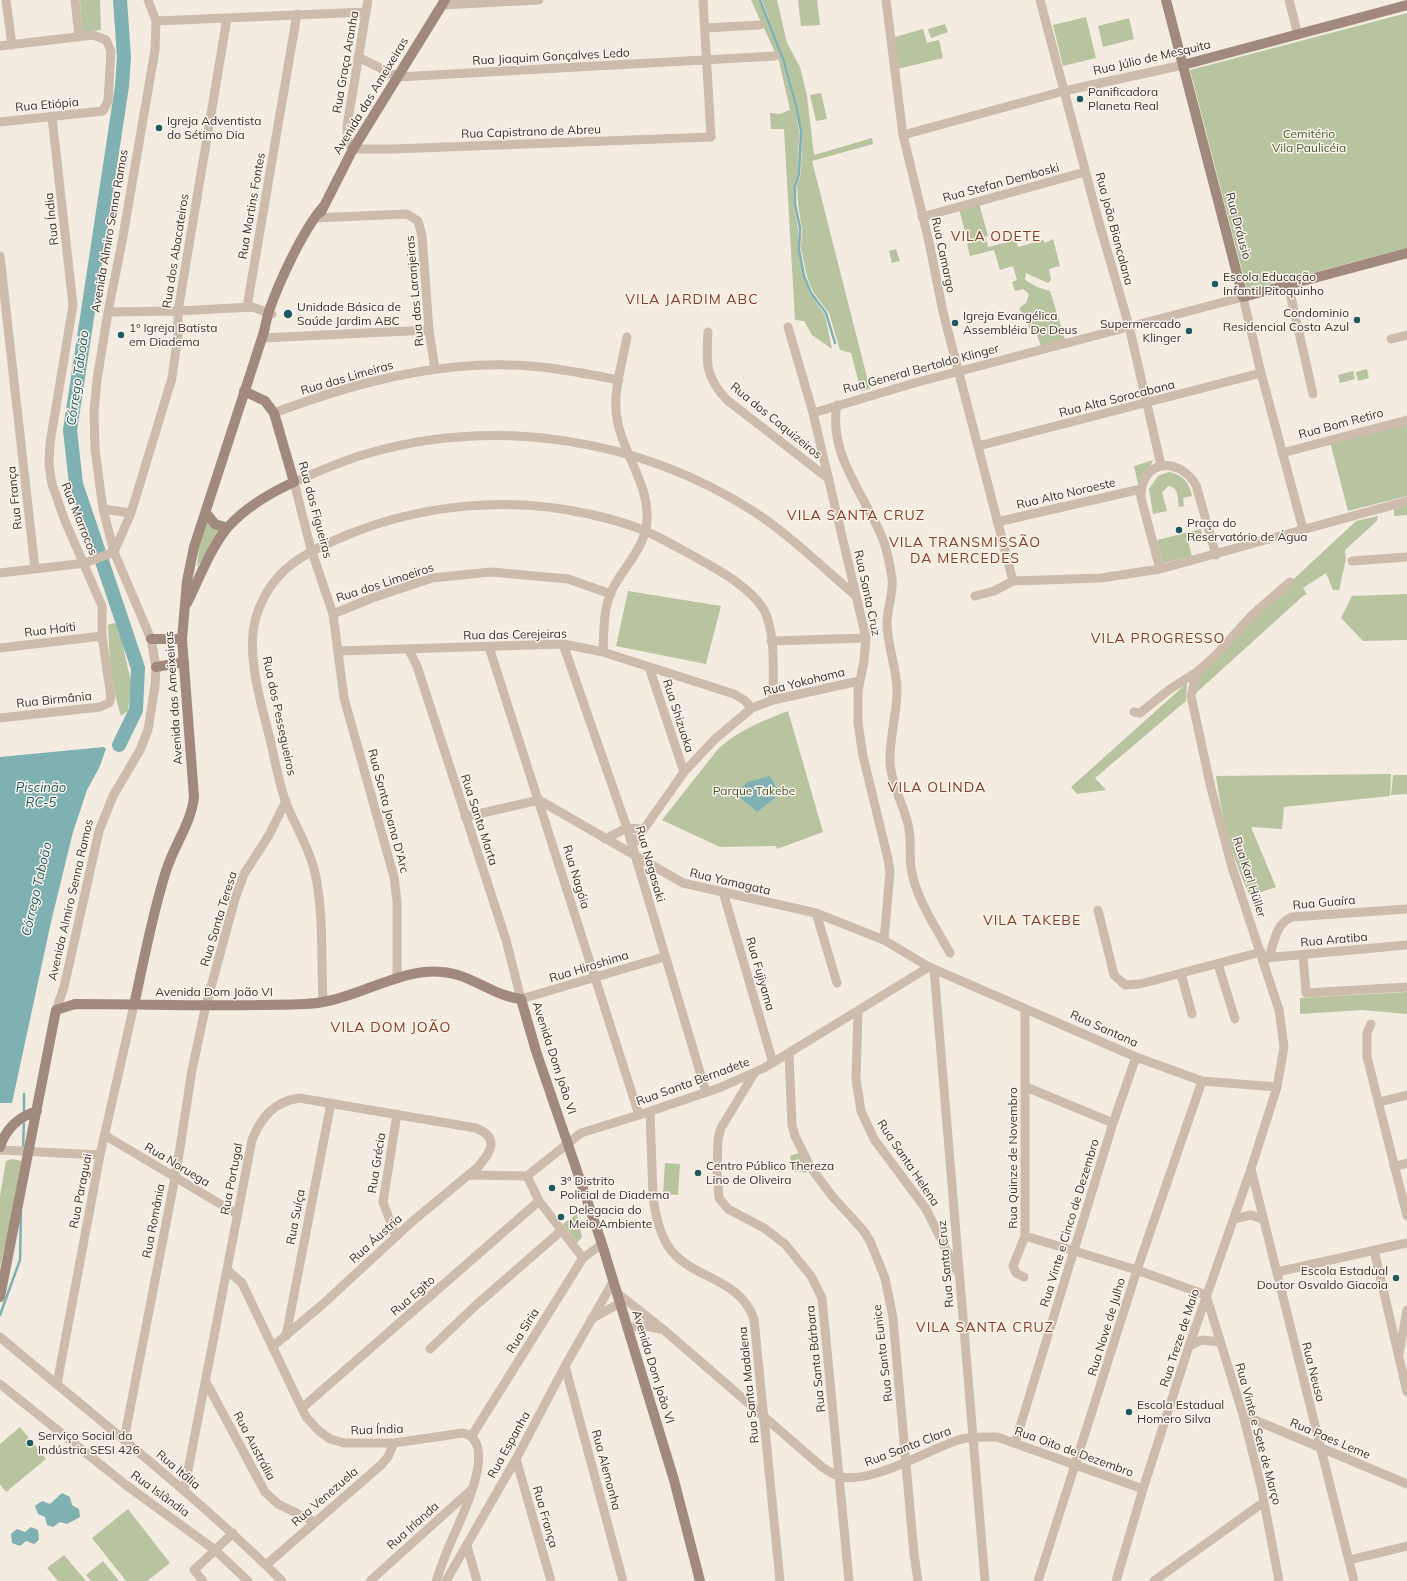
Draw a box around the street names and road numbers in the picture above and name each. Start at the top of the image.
street label: Rua Graça Aranha [330,10,362,114]
street label: Avenida das Ameixeiras [330,35,412,157]
street label: Rua Júlio de Mesquita [1092,37,1212,79]
street label: Rua Jiaquim Gonçalves Ledo [472,46,630,68]
street label: Rua Etiópia [15,95,79,115]
street label: Rua Capistrano de Abreu [461,122,601,142]
street label: Avenida Almiro Senna Ramos [89,148,131,314]
street label: Rua Martins Fontes [236,152,268,260]
street label: Rua Stefan Demboski [941,161,1061,205]
street label: Rua João Biancalana [1092,171,1136,287]
street label: Rua Dráusio [1222,191,1254,261]
street label: Rua Índia [42,192,62,246]
street label: Rua dos Abacateiros [160,193,192,309]
street label: Rua Camargo [928,216,958,294]
street label: Rua das Laranjeiras [403,235,427,347]
street label: Rua General Bertoldo Klinger [841,341,1001,397]
street label: Rua das Limeiras [299,358,395,398]
street label: Rua Alta Sorocabana [1058,378,1176,420]
street label: Rua dos Caquizeiros [727,380,825,462]
street label: Rua Bom Retiro [1297,406,1385,442]
street label: Rua das Figueiras [295,460,335,560]
street label: Rua França [5,466,25,530]
street label: Rua Alto Noroeste [1015,476,1117,512]
street label: Rua Marrocos [58,481,100,557]
street label: Rua Santa Cruz [851,549,883,637]
street label: Rua dos Limoeiros [334,560,436,606]
street label: Rua Haiti [23,620,77,640]
street label: Rua das Cerejeiras [463,627,567,643]
street label: Avenida das Ameixeiras [162,631,186,765]
street label: Rua dos Pessegueiros [259,655,299,777]
street label: Rua Yokohama [762,665,846,699]
street label: Rua Shizuoka [659,678,697,754]
street label: Rua Birmânia [16,689,92,711]
street label: Rua Santa Joana D'Arc [365,747,411,875]
street label: Rua Santa Marta [457,772,501,868]
street label: Avenida Almiro Senna Ramos [45,818,97,982]
street label: Rua Nagasaki [632,824,668,904]
street label: Rua Karl Hüller [1229,835,1269,919]
street label: Rua Nagóia [559,843,593,911]
street label: Rua Yamagata [688,866,772,898]
street label: Rua Santa Teresa [198,870,240,968]
street label: Rua Guaíra [1292,893,1356,913]
street label: Rua Aratiba [1300,930,1368,950]
street label: Rua Fujiyama [743,935,777,1013]
street label: Rua Hiroshima [548,948,630,986]
street label: Avenida Dom João VI [155,985,273,999]
street label: Avenida Dom João VI [529,1000,579,1116]
street label: Rua Santana [1068,1008,1140,1050]
street label: Rua Santa Bernadete [634,1055,752,1109]
street label: Rua Quinze de Novembro [1006,1087,1020,1229]
street label: Rua Santa Helena [874,1117,942,1209]
street label: Rua Grécia [365,1132,389,1194]
street label: Rua Vinte e Cinco de Dezembro [1038,1137,1102,1309]
street label: Rua Noruega [142,1140,212,1190]
street label: Rua Portugal [218,1142,246,1216]
street label: Rua Paraguai [67,1152,95,1230]
street label: Rua România [140,1183,168,1259]
street label: Rua Suíça [284,1188,308,1246]
street label: Rua Áustria [347,1212,405,1266]
street label: Rua Santa Cruz [935,1220,957,1308]
street label: Rua Egito [388,1273,438,1319]
street label: Rua Nove de Julho [1085,1276,1129,1378]
street label: Rua Treze de Maio [1157,1287,1203,1389]
street label: Rua Santa Eunice [870,1303,896,1403]
street label: Rua Santa Bárbara [803,1305,829,1413]
street label: Rua Siria [504,1306,542,1356]
street label: Avenida Dom João VI [629,1309,677,1425]
street label: Rua Santa Madalena [736,1326,762,1444]
street label: Rua Neusa [1299,1341,1327,1403]
street label: Rua Vinte e Sete de Março [1232,1361,1284,1507]
street label: Rua Austrália [230,1409,278,1483]
street label: Rua Espanha [485,1409,533,1481]
street label: Rua Paes Leme [1288,1416,1372,1462]
street label: Rua Índia [350,1422,404,1438]
street label: Rua Santa Clara [863,1424,953,1470]
street label: Rua Oito de Dezembro [1013,1424,1135,1480]
street label: Rua Alemanha [588,1428,624,1512]
street label: Rua Itália [153,1447,203,1493]
street label: Rua Venezuela [289,1464,361,1530]
street label: Rua Islândia [128,1468,192,1520]
street label: Rua França [529,1484,561,1550]
street label: Rua Irlanda [384,1499,442,1553]

